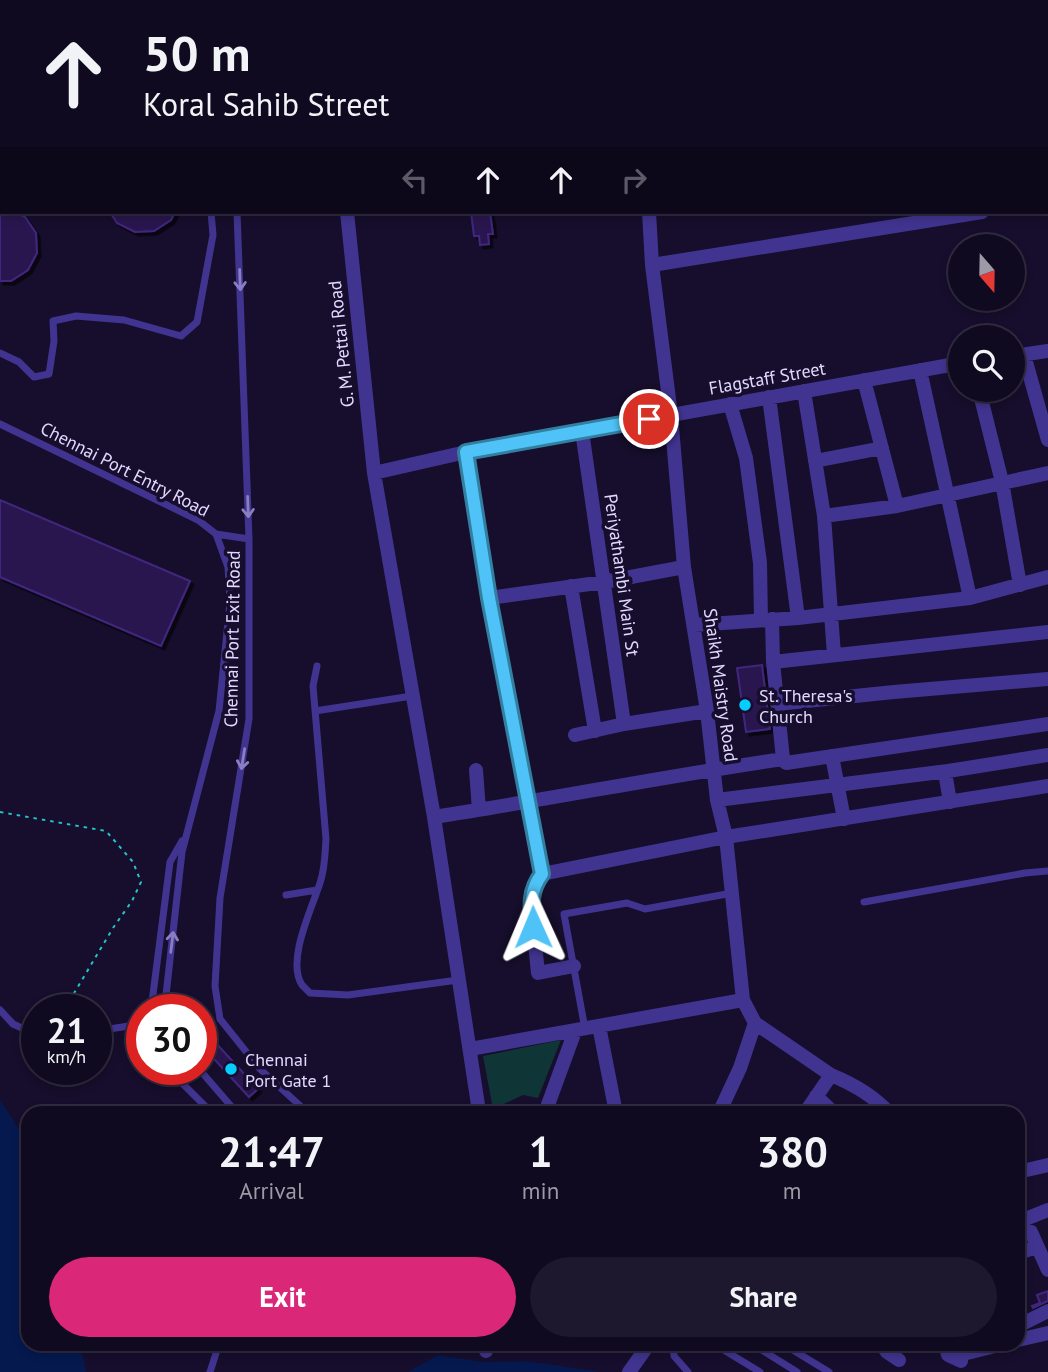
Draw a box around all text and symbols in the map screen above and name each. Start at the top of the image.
text: 50 m [143,21,250,85]
icon: ahead [28,28,119,119]
text: Koral Sahib Street [143,83,389,125]
icon: left [396,161,434,199]
icon: ahead [469,161,507,199]
icon: ahead [542,161,580,199]
icon: right [615,161,653,199]
north arrow [948,234,1026,312]
map controls [948,234,1025,402]
one-way arrow [233,268,246,291]
street label: G. M. Pettai Road [323,280,359,408]
button: search [948,325,1025,402]
street label: Flagstaff Street [707,356,827,400]
pin [619,389,679,449]
icon: arrive [630,400,668,438]
street label: Chennai Port Entry Road [37,416,213,522]
street label: Periyathambi Main St [599,492,645,658]
one-way arrow [242,496,255,519]
street label: Chennai Port Exit Road [219,550,245,728]
street label: Shaikh Maistry Road [699,607,743,763]
place label: St. Theresa's Church [759,684,853,728]
marker: St. Theresa's Church [737,697,753,713]
one-way arrow [236,747,249,770]
position arrow [496,890,570,964]
one-way arrow [166,931,179,954]
speed limit sign: 30 [126,994,217,1085]
text: 21 [47,1007,86,1053]
text: km/h [47,1045,86,1068]
place label: Chennai Port Gate 1 [245,1048,331,1092]
marker: Chennai Port Gate 1 [223,1061,239,1077]
text: 21:47 [218,1124,325,1179]
text: 1 [529,1124,552,1179]
text: 380 [756,1124,828,1179]
text: Arrival [239,1176,304,1205]
text: min [522,1176,559,1205]
text: m [783,1176,801,1205]
button: Exit [49,1257,516,1337]
button: Share [530,1257,997,1337]

